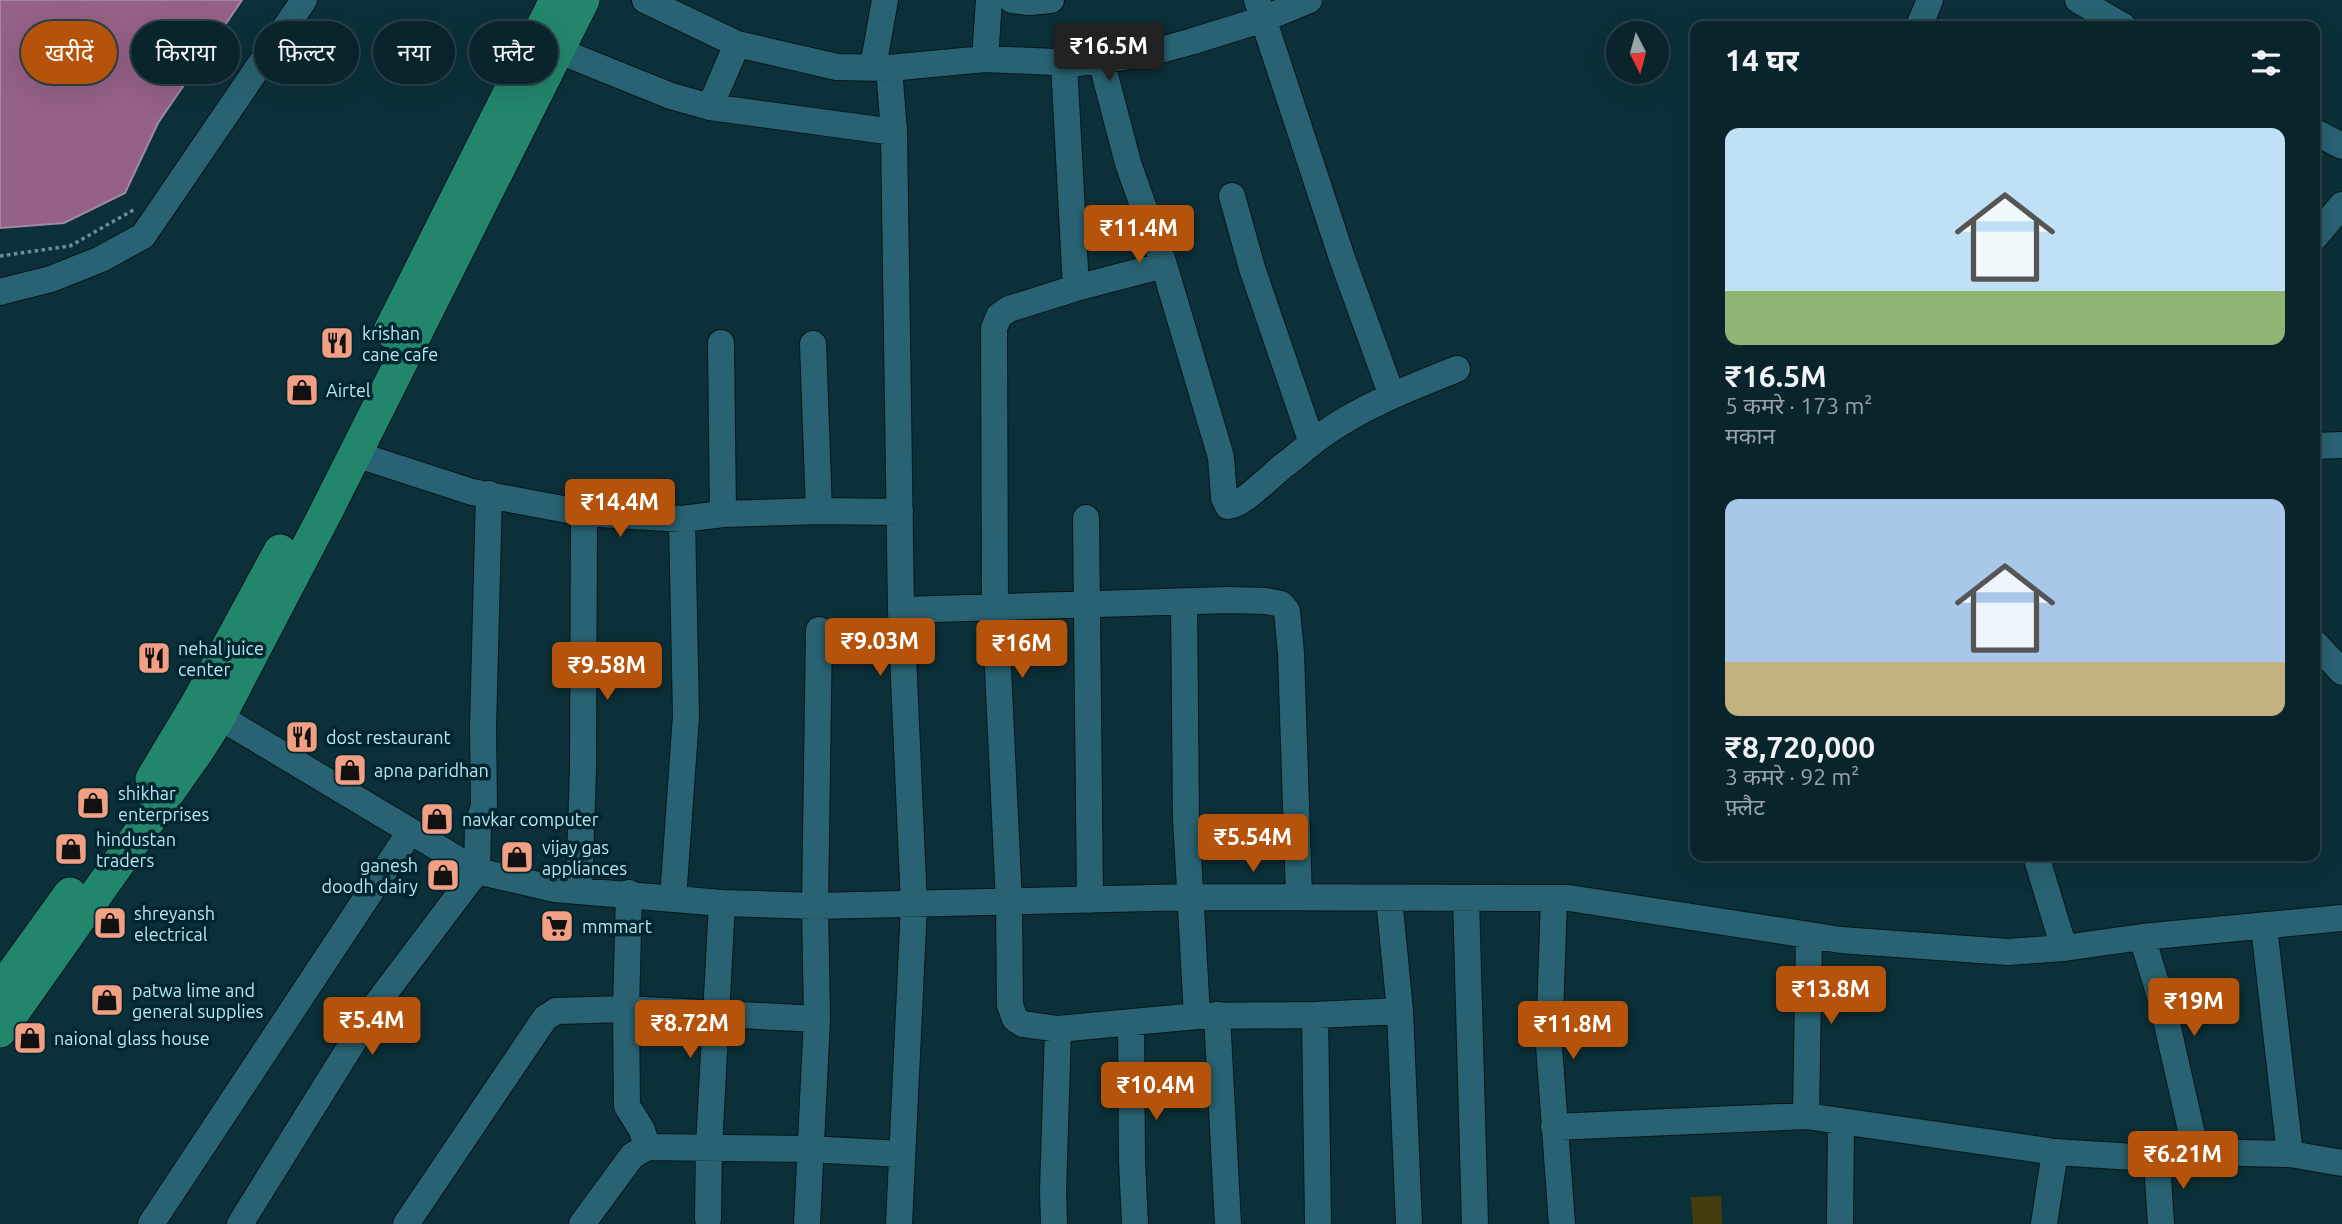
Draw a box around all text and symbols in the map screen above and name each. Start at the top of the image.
chip: खरीदें [21,21,117,84]
chip: किराया [131,21,240,84]
chip: फ़िल्टर [254,21,359,84]
chip: नया [373,21,455,84]
chip: फ़्लैट [469,21,558,84]
north arrow [1606,21,1670,84]
map controls [1606,21,1669,84]
pin: ₹16.5M [1052,24,1166,83]
text: ₹16.5M [1070,33,1148,58]
text: 14 घर [1725,43,1799,77]
icon: filters [2247,44,2285,82]
icon: home [1942,174,2068,300]
pin: ₹11.4M [1082,205,1196,265]
text: ₹11.4M [1100,215,1178,240]
place label: krishan cane cafe [362,323,438,364]
restaurant icon: krishan cane cafe [318,324,356,362]
text: ₹16.5M [1725,359,1827,393]
shop icon: Airtel [283,371,321,409]
place label: Airtel [326,380,371,400]
text: 5 कमरे · 173 m² [1725,393,1873,418]
text: मकान [1725,423,1775,448]
pin: ₹14.4M [563,480,677,539]
text: ₹14.4M [581,489,659,514]
icon: home [1942,545,2068,671]
pin: ₹9.03M [823,618,937,678]
pin: ₹16M [981,620,1063,680]
text: ₹9.03M [841,628,919,653]
text: ₹16M [992,630,1052,655]
place label: nehal juice center [178,638,264,679]
restaurant icon: nehal juice center [135,639,173,677]
pin: ₹9.58M [550,642,664,702]
text: ₹9.58M [568,652,646,677]
restaurant icon: dost restaurant [283,718,321,756]
place label: dost restaurant [326,727,451,747]
text: ₹8,720,000 [1725,730,1875,764]
shop icon: apna paridhan [331,751,369,789]
place label: apna paridhan [374,760,489,780]
text: 3 कमरे · 92 m² [1725,764,1860,789]
place label: shikhar enterprises [118,783,209,824]
shop icon: shikhar enterprises [74,784,112,822]
text: फ़्लैट [1725,794,1765,819]
shop icon: navkar computer [418,800,456,838]
place label: navkar computer [462,809,599,829]
pin: ₹5.54M [1196,814,1310,874]
text: ₹5.54M [1214,824,1292,849]
place label: hindustan traders [96,829,176,870]
shop icon: hindustan traders [52,830,90,868]
place label: vijay gas appliances [542,837,627,878]
shop icon: vijay gas appliances [498,838,536,876]
place label: ganesh doodh dairy [321,855,418,896]
shop icon: ganesh doodh dairy [424,856,462,894]
place label: shreyansh electrical [134,903,215,944]
shop icon: shreyansh electrical [91,904,129,942]
supermarket icon: mmmart [538,907,576,945]
place label: mmmart [582,916,652,936]
pin: ₹13.8M [1774,967,1888,1026]
text: ₹13.8M [1792,976,1870,1001]
pin: ₹19M [2153,978,2235,1038]
place label: patwa lime and general supplies [132,980,264,1021]
shop icon: patwa lime and general supplies [88,981,126,1019]
text: ₹19M [2164,988,2224,1013]
pin: ₹5.4M [323,998,421,1057]
pin: ₹8.72M [633,1000,747,1060]
pin: ₹11.8M [1516,1002,1630,1061]
text: ₹5.4M [339,1007,405,1032]
text: ₹8.72M [651,1010,729,1035]
text: ₹11.8M [1534,1011,1612,1036]
shop icon: naional glass house [11,1019,49,1057]
place label: naional glass house [54,1028,210,1048]
pin: ₹10.4M [1099,1062,1213,1122]
text: ₹10.4M [1117,1072,1195,1097]
pin: ₹6.21M [2126,1132,2240,1191]
text: ₹6.21M [2144,1141,2222,1166]

